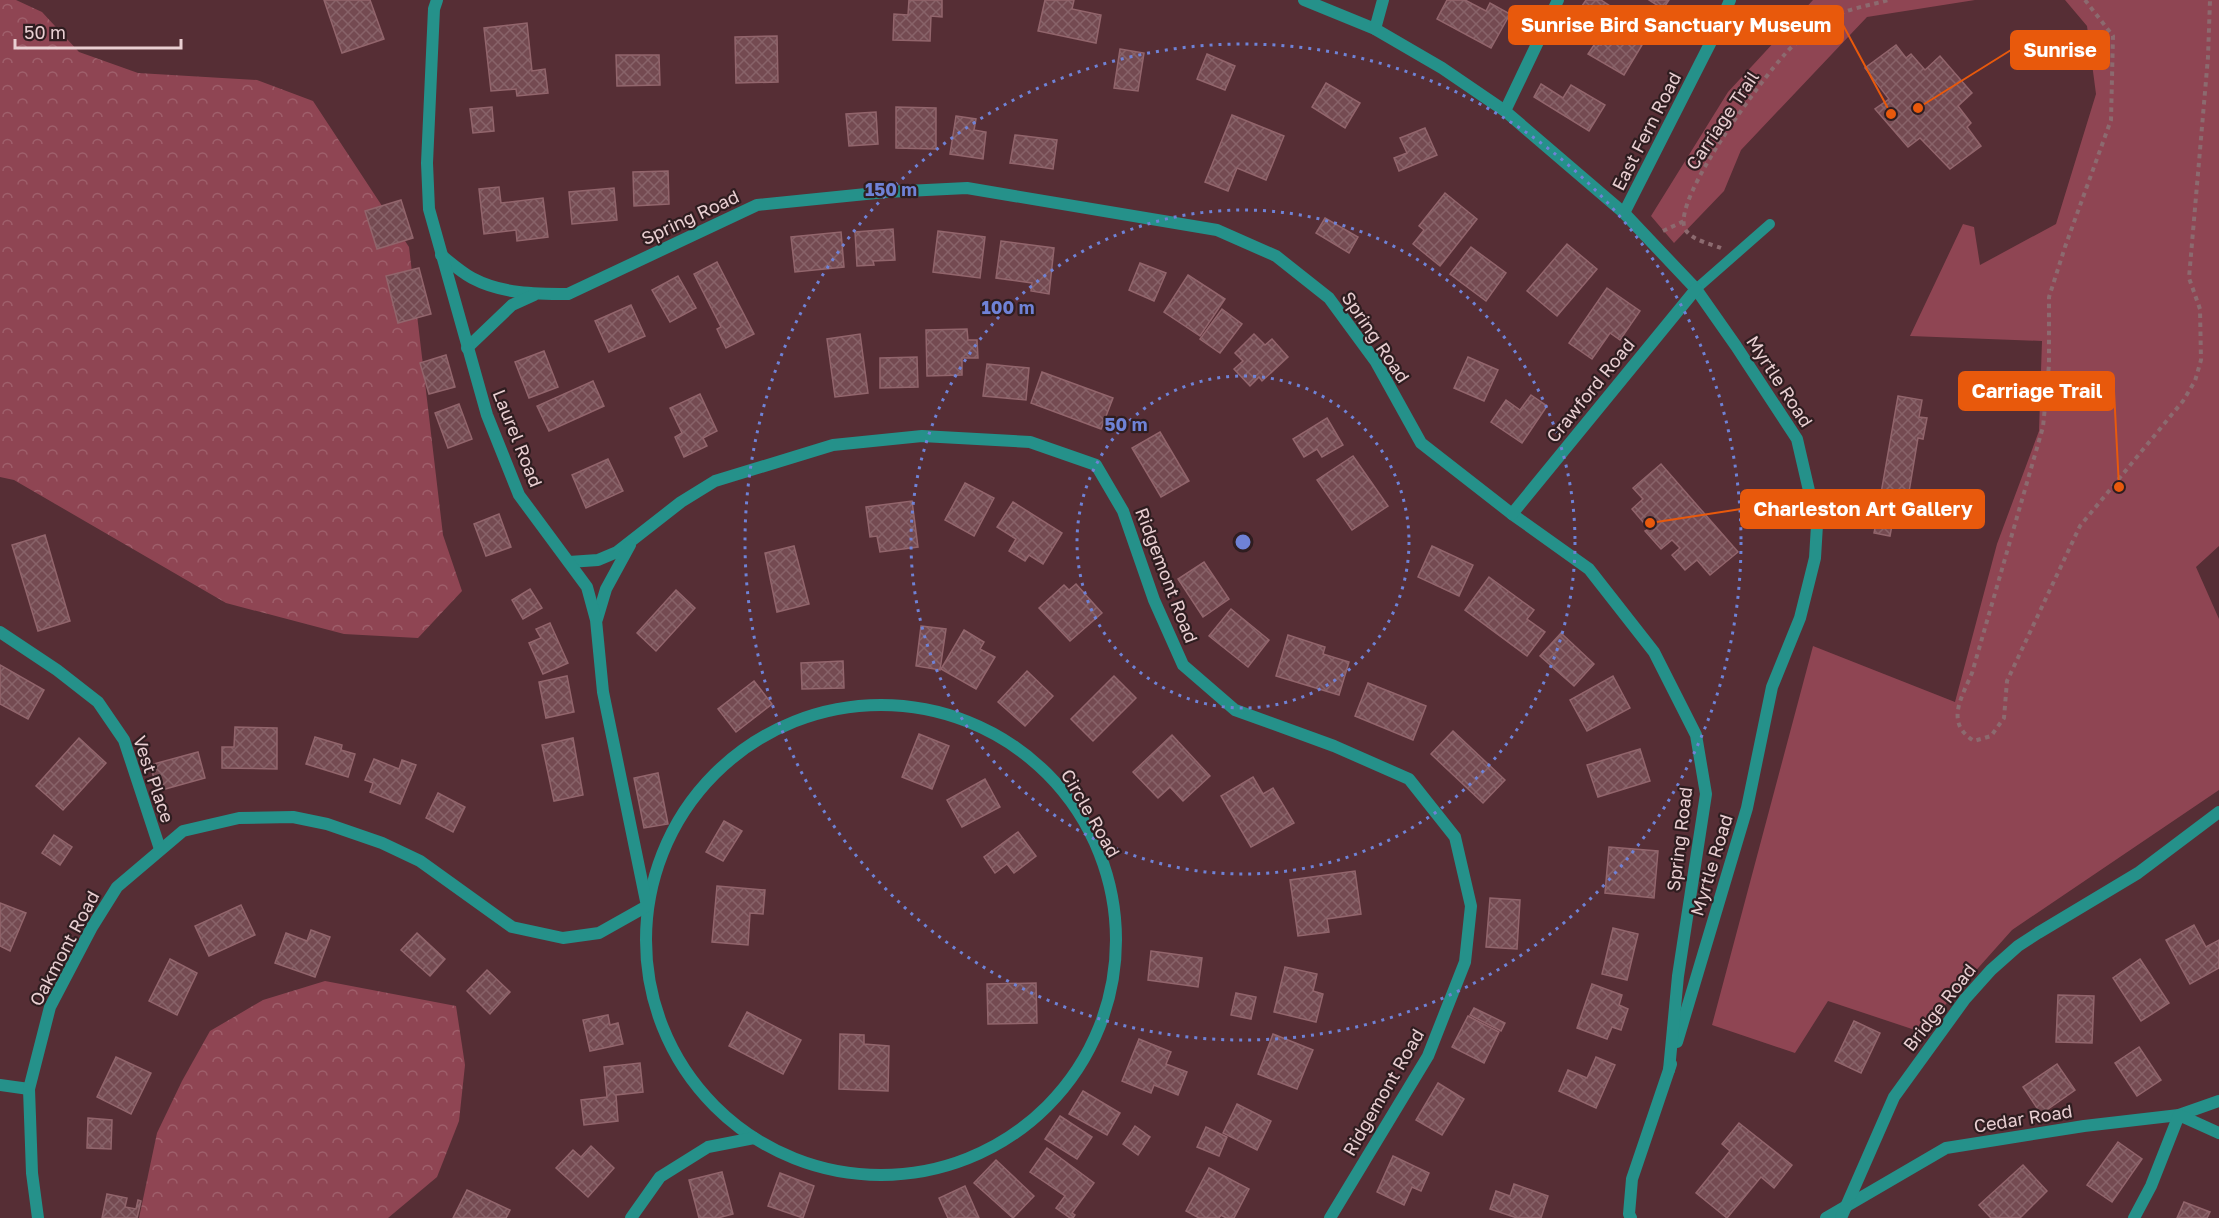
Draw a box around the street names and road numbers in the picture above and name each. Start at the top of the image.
street label: Carriage Trail [1681,66,1763,174]
street label: East Fern Road [1607,68,1685,194]
street label: Spring Road [638,185,742,249]
street label: Spring Road [1337,287,1415,387]
street label: Myrtle Road [1742,331,1818,431]
street label: Crawford Road [1541,333,1639,447]
street label: Laurel Road [488,386,548,490]
street label: Ridgemont Road [1131,504,1203,646]
street label: Vest Place [129,733,179,825]
street label: Circle Road [1057,765,1125,861]
street label: Spring Road [1662,785,1696,893]
street label: Myrtle Road [1685,812,1737,918]
street label: Oakmont Road [24,887,104,1009]
street label: Bridge Road [1898,959,1980,1055]
street label: Ridgemont Road [1338,1025,1428,1159]
street label: Cedar Road [1972,1099,2074,1137]

